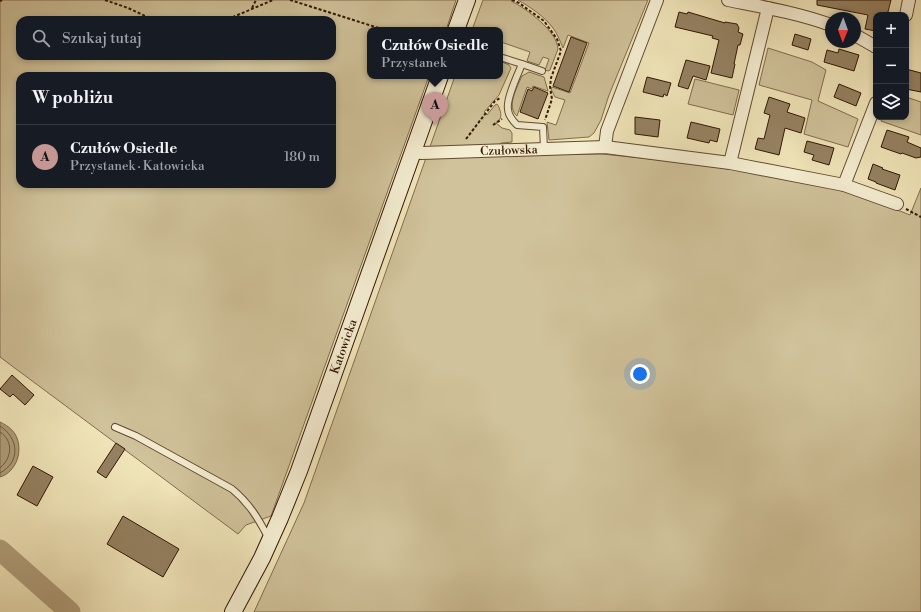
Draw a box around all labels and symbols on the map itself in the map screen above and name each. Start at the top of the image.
north arrow [825,12,861,48]
pin: A [422,92,448,125]
street label: Czułowska [480,142,539,159]
street label: Katowicka [327,316,360,376]
your location [630,364,650,384]

